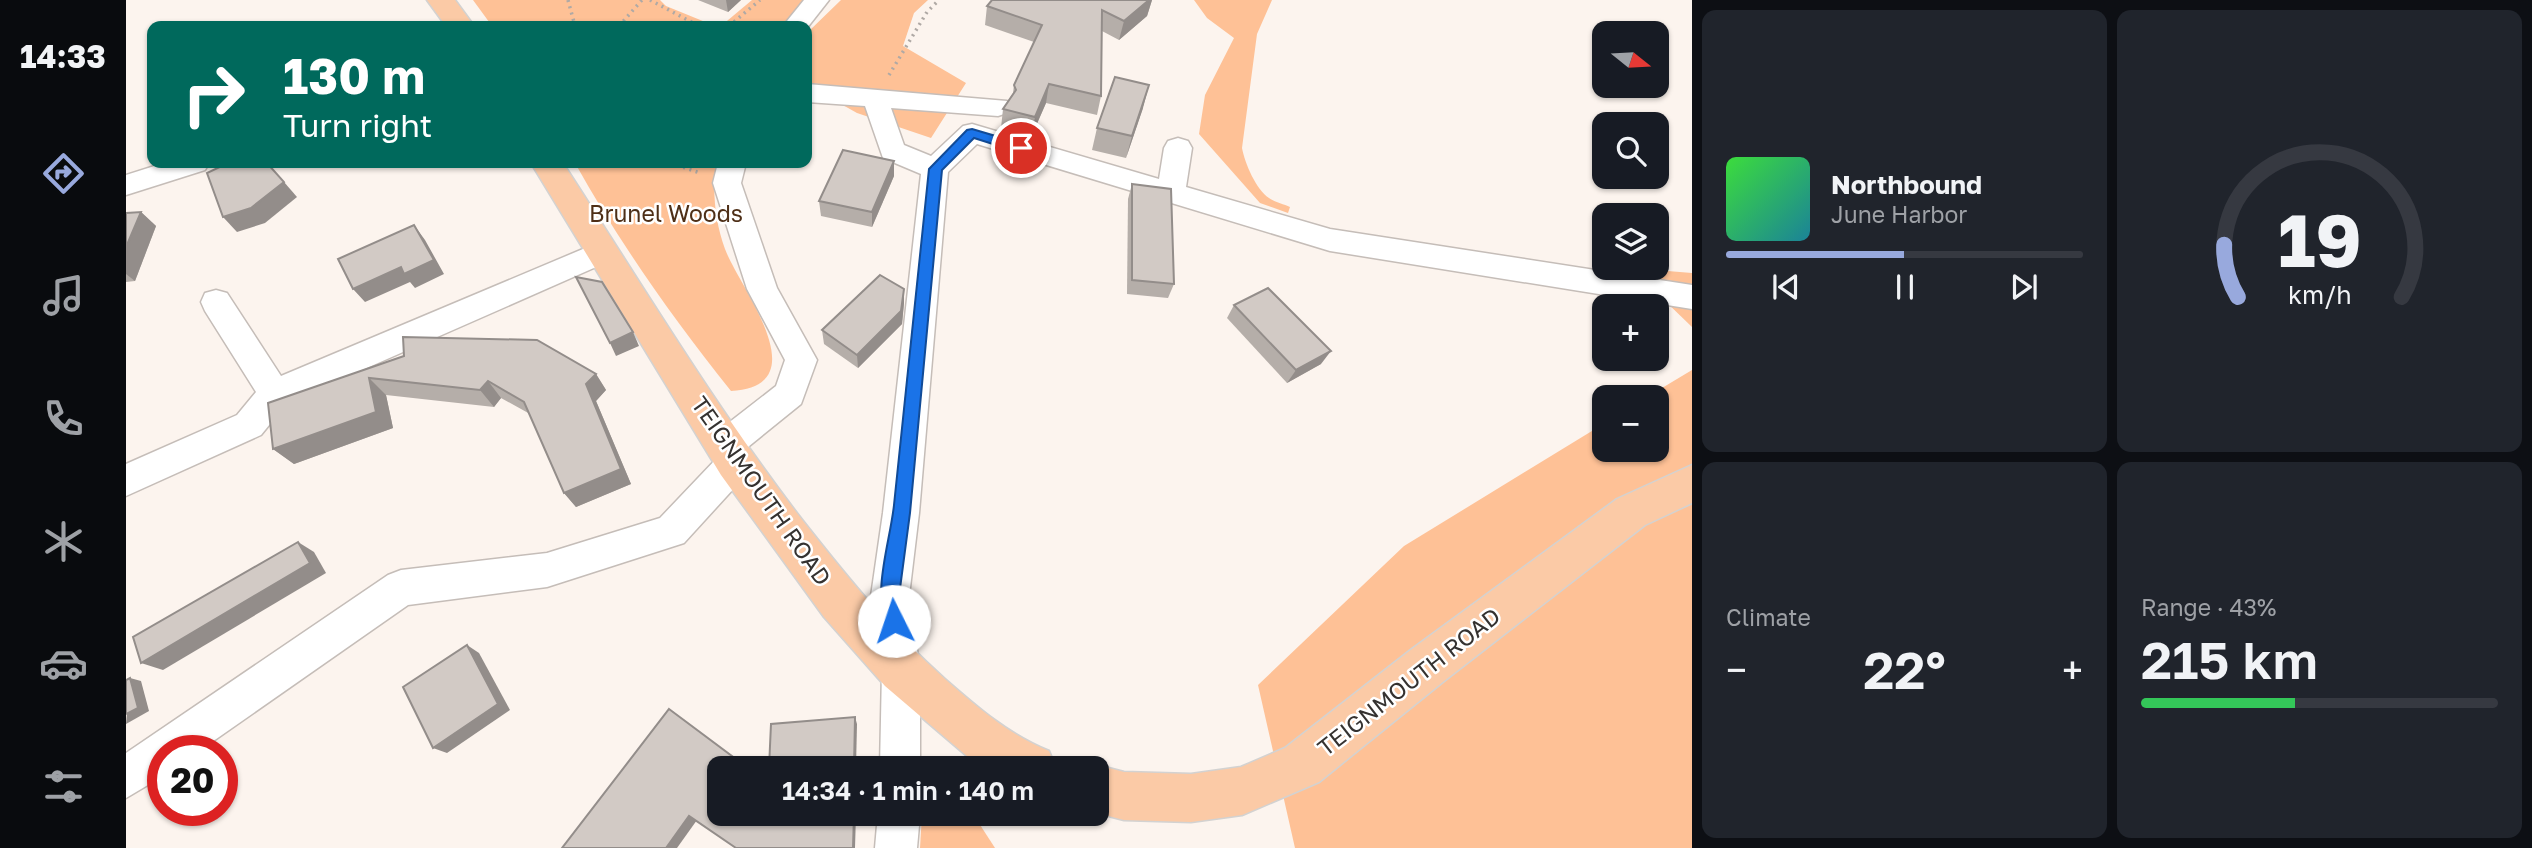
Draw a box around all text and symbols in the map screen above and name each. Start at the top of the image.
north arrow [1592,21,1670,98]
map controls [1592,21,1669,462]
text: 14:33 [20,37,106,75]
text: 130 m [283,46,425,105]
icon: right [168,49,259,140]
text: Turn right [283,106,432,144]
button: search [1592,112,1669,189]
pin [991,118,1051,178]
icon: arrive [1002,129,1040,167]
icon: directions [39,149,88,198]
text: Northbound [1831,169,1982,200]
text: 19 [2278,197,2361,284]
park label: Brunel Woods [589,199,743,227]
text: June Harbor [1831,200,1967,228]
button: layers [1592,203,1669,280]
icon: previous [1767,268,1805,306]
icon: pause [1886,268,1924,306]
icon: next [2005,268,2043,306]
icon: music [39,271,88,320]
text: km/h [2288,279,2351,310]
button: + [1592,294,1669,371]
button: − [1592,385,1669,462]
street label: TEIGNMOUTH ROAD [686,391,838,590]
icon: phone [39,394,88,443]
icon: climate [39,517,88,566]
position arrow [857,584,931,658]
text: Range · 43% [2141,593,2276,621]
street label: TEIGNMOUTH ROAD [1312,601,1505,761]
text: Climate [1726,603,1811,631]
text: 215 km [2141,628,2318,690]
text: 22° [1863,638,1946,700]
icon: car [39,639,88,688]
text: − [1726,647,1747,692]
text: + [2062,647,2083,692]
speed limit sign: 20 [147,735,238,826]
icon: filters [39,762,88,811]
text: 14:34 · 1 min · 140 m [782,775,1034,806]

